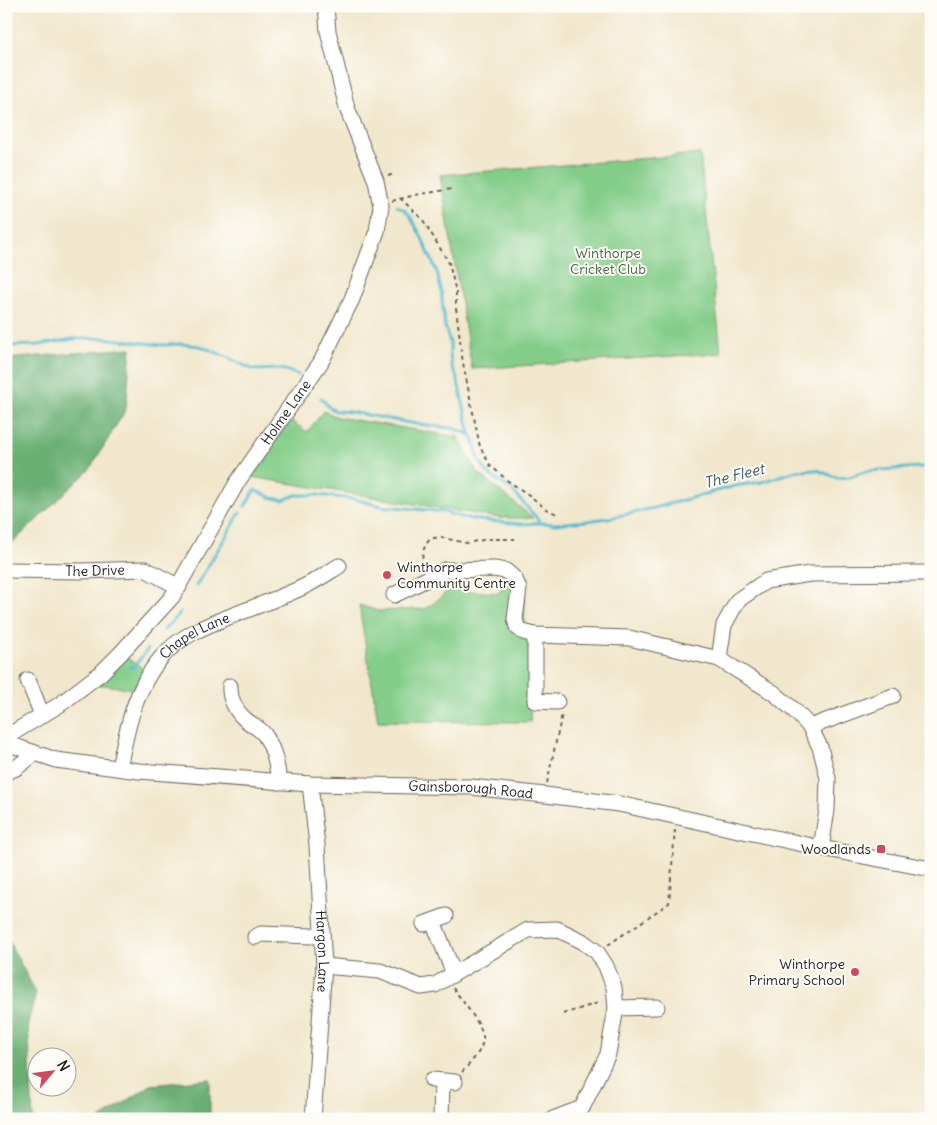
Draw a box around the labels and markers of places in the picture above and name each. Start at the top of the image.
place label: Winthorpe Community Centre [397,558,516,592]
marker: Winthorpe Community Centre [381,569,393,581]
place label: Woodlands [801,840,871,858]
marker: Woodlands [875,843,887,855]
place label: Winthorpe Primary School [749,955,845,989]
marker: Winthorpe Primary School [849,966,861,978]

